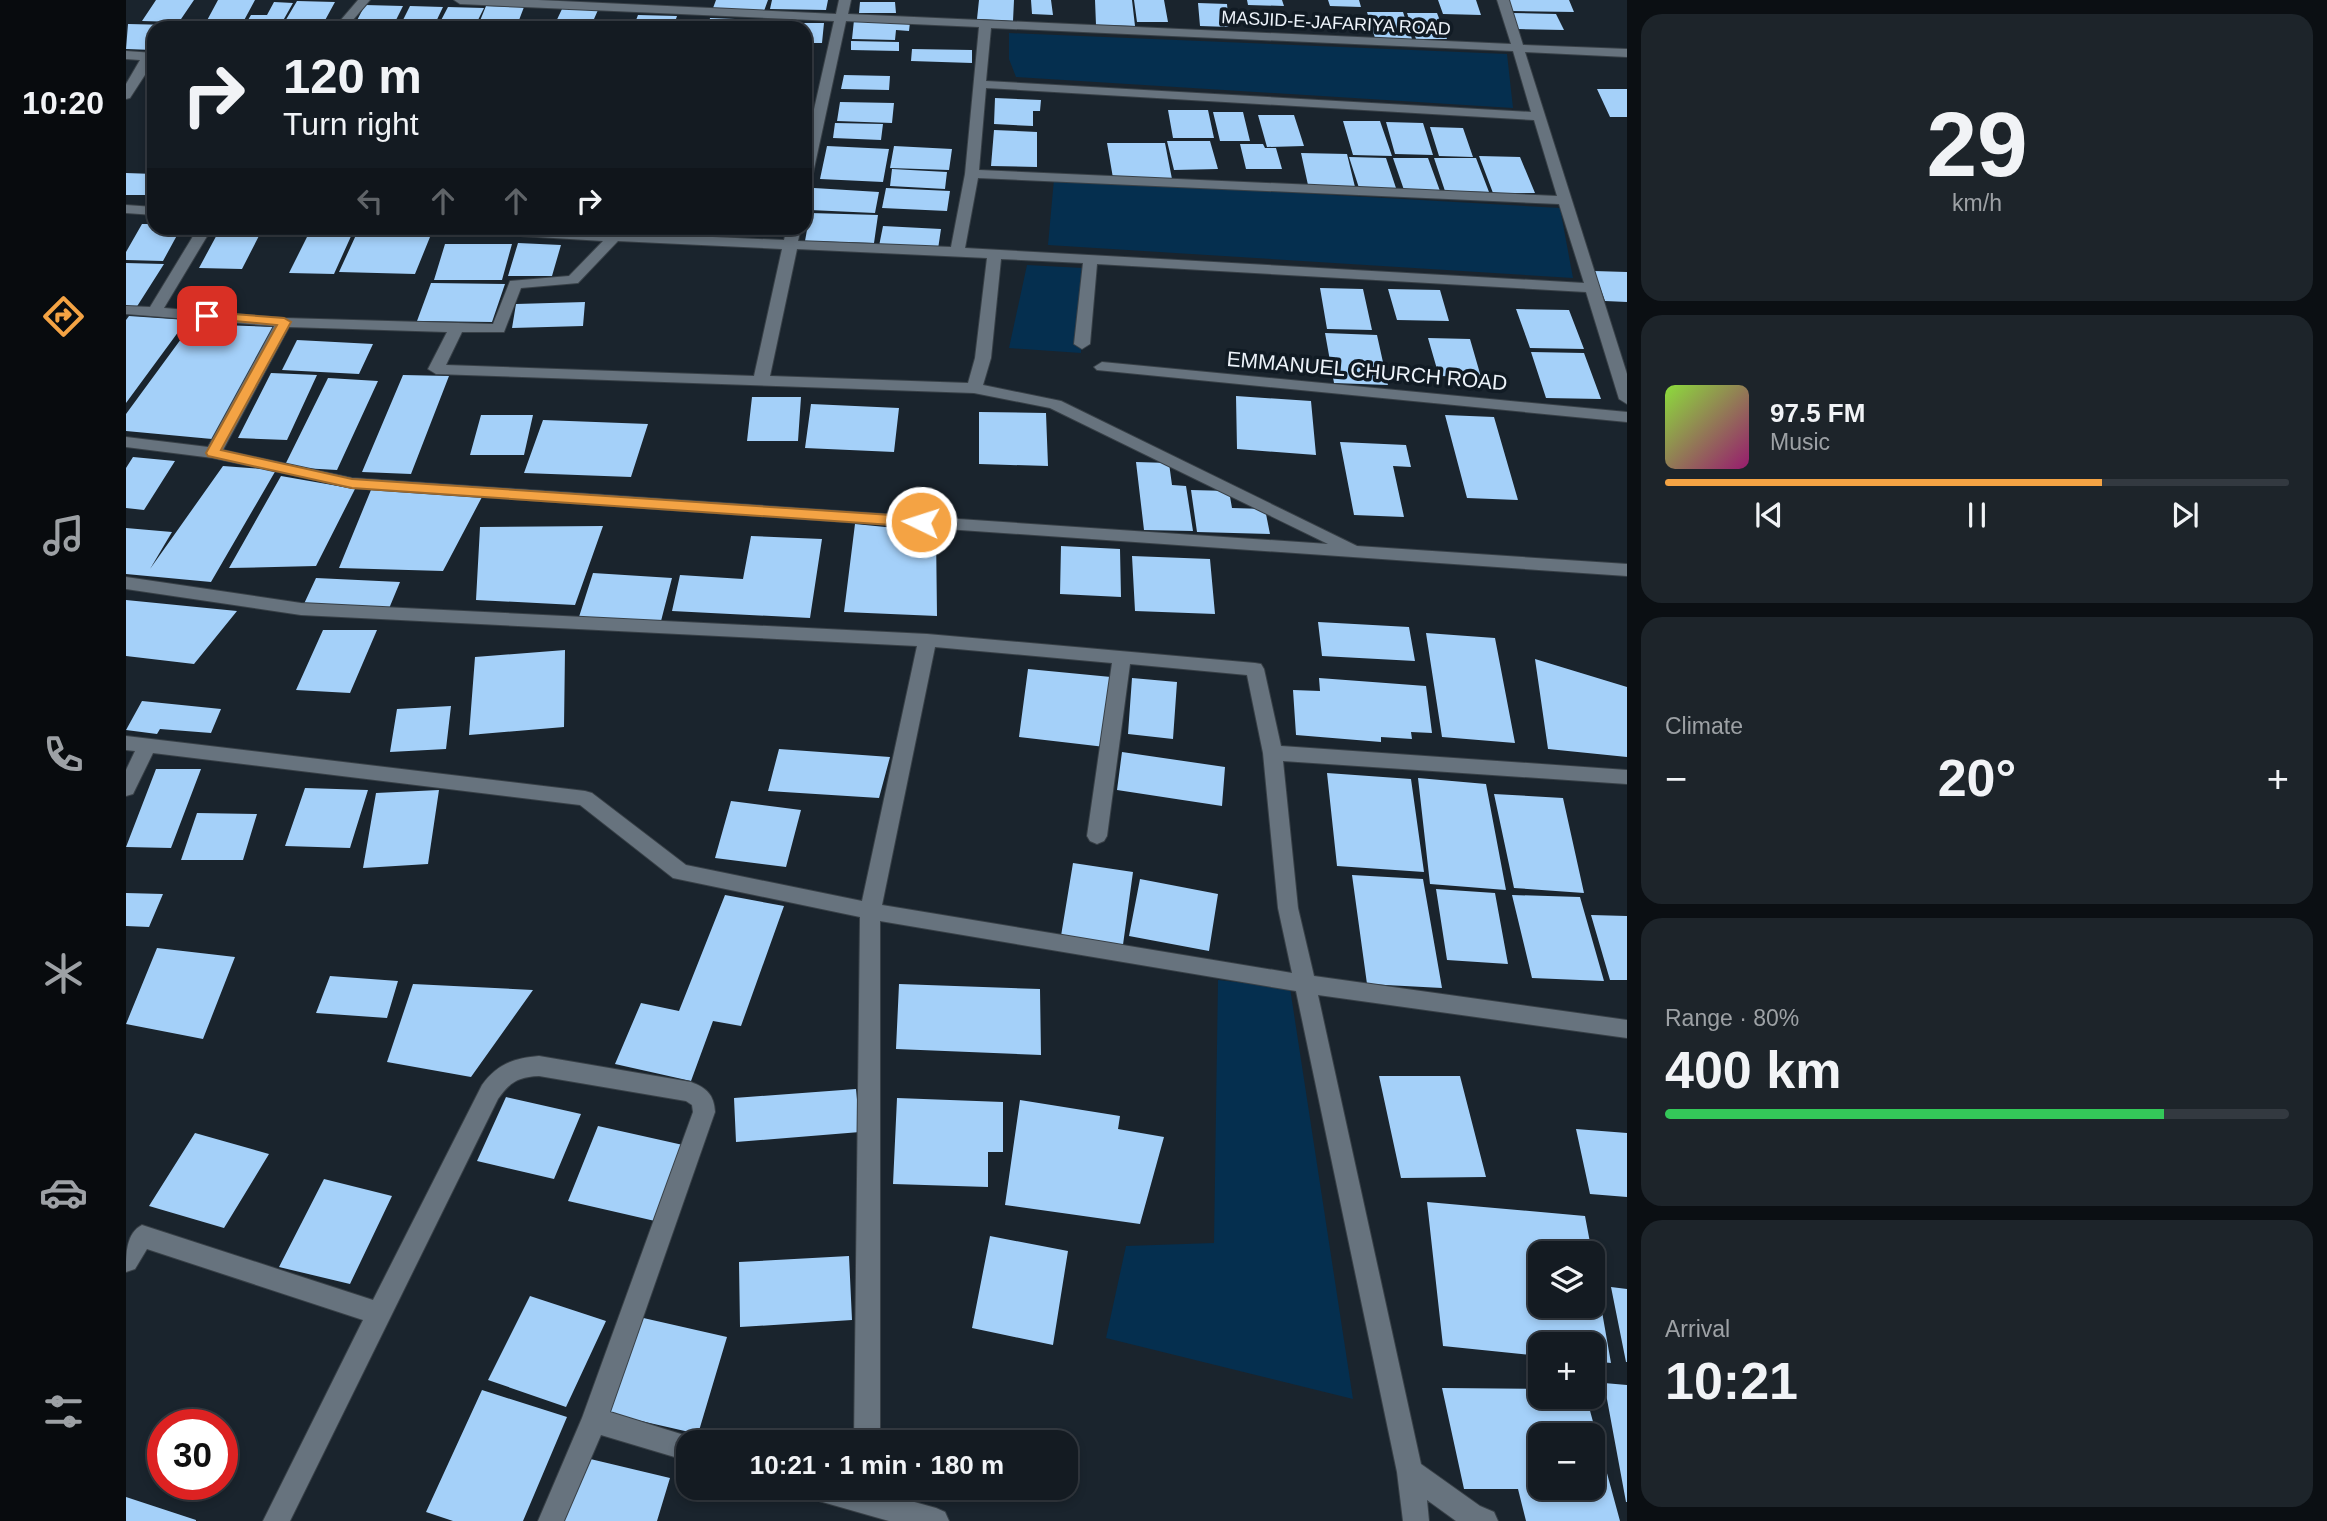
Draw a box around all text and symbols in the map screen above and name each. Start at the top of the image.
street label: MASJID-E-JAFARIYA ROAD [1221,7,1451,39]
icon: right [168,49,259,140]
text: 120 m [283,49,422,103]
text: 10:20 [22,85,104,121]
text: 29 [1926,94,2028,195]
text: Turn right [283,106,419,142]
icon: left [351,182,389,220]
icon: ahead [424,182,462,220]
icon: ahead [497,182,535,220]
icon: right [570,182,608,220]
text: km/h [1952,190,2002,216]
pin [177,286,237,346]
icon: directions [39,292,88,341]
icon: arrive [188,297,226,335]
street label: EMMANUEL CHURCH ROAD [1226,347,1508,394]
text: 97.5 FM [1770,398,1865,428]
text: Music [1770,429,1830,455]
position arrow [884,485,958,559]
icon: previous [1750,496,1788,534]
icon: pause [1958,496,1996,534]
icon: next [2166,496,2204,534]
icon: music [39,511,88,560]
text: Climate [1665,713,1743,739]
icon: phone [39,730,88,779]
text: 20° [1938,749,2016,807]
text: − [1665,758,1687,800]
text: + [2267,758,2289,800]
icon: climate [39,949,88,998]
text: Range · 80% [1665,1005,1799,1031]
text: 400 km [1665,1041,1841,1099]
icon: car [39,1168,88,1217]
map controls [1528,1241,1605,1500]
button: layers [1528,1241,1605,1318]
text: Arrival [1665,1316,1730,1342]
button: + [1528,1332,1605,1409]
text: 10:21 [1665,1352,1798,1410]
icon: filters [39,1387,88,1436]
speed limit sign: 30 [147,1409,238,1500]
button: − [1528,1423,1605,1500]
text: 10:21 · 1 min · 180 m [750,1450,1004,1480]

